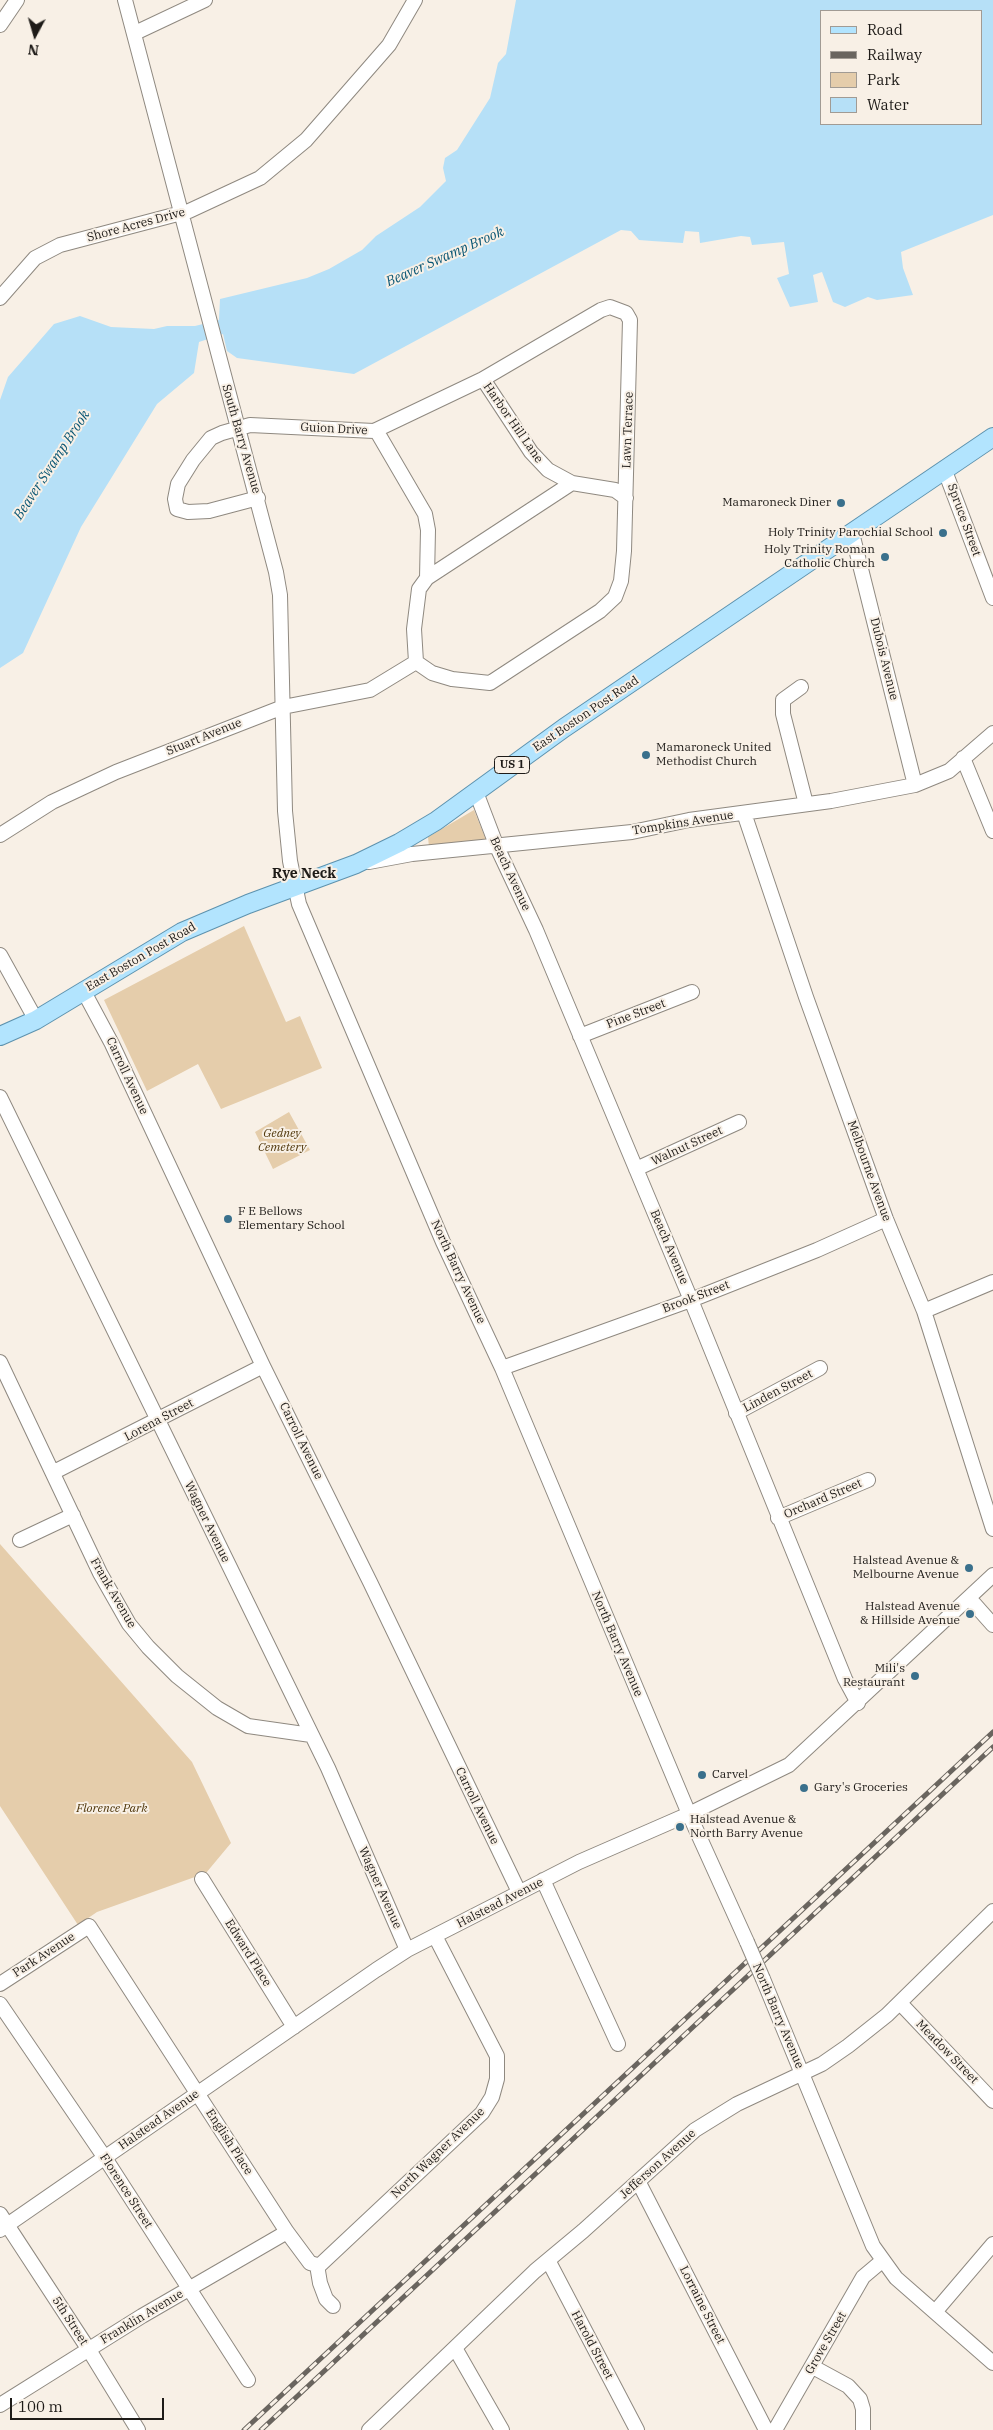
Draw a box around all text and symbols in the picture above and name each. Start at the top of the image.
north arrow [10,10,60,60]
legend [820,10,983,125]
text: Road [867,20,903,39]
text: N [27,40,40,59]
text: Railway [867,45,922,64]
text: Park [867,70,900,89]
text: Water [867,95,909,114]
street label: Shore Acres Drive [85,205,187,245]
water label: Beaver Swamp Brook [384,223,506,291]
street label: Harbor Hill Lane [480,380,546,466]
street label: South Barry Avenue [219,383,263,495]
street label: Lawn Terrace [619,391,637,469]
water label: Beaver Swamp Brook [10,407,94,523]
street label: Guion Drive [300,420,368,438]
street label: Spruce Street [944,482,984,558]
place label: Mamaroneck Diner [722,496,831,510]
marker: Mamaroneck Diner [835,497,847,509]
place label: Holy Trinity Parochial School [768,526,933,540]
marker: Holy Trinity Parochial School [937,527,949,539]
place label: Holy Trinity Roman Catholic Church [764,543,875,571]
marker: Holy Trinity Roman Catholic Church [879,551,891,563]
street label: Dubois Avenue [867,616,901,702]
street label: East Boston Post Road [530,673,642,755]
street label: Stuart Avenue [164,715,244,759]
place label: Mamaroneck United Methodist Church [656,741,772,769]
marker: Mamaroneck United Methodist Church [640,749,652,761]
road number: US 1 [494,756,530,774]
street label: Tompkins Avenue [631,808,735,838]
street label: Beach Avenue [487,835,533,913]
district label: Rye Neck [272,866,336,882]
street label: East Boston Post Road [83,920,199,994]
street label: Pine Street [605,996,667,1032]
street label: Carroll Avenue [103,1035,151,1117]
street label: Melbourne Avenue [844,1119,894,1223]
street label: Walnut Street [649,1123,725,1169]
park label: Gedney Cemetery [258,1127,306,1155]
place label: F E Bellows Elementary School [238,1205,345,1233]
street label: Beach Avenue [647,1207,691,1287]
marker: F E Bellows Elementary School [222,1213,234,1225]
street label: North Barry Avenue [428,1218,488,1326]
street label: Brook Street [661,1278,731,1316]
street label: Linden Street [741,1367,815,1415]
street label: Lorena Street [122,1396,196,1444]
street label: Carroll Avenue [276,1400,326,1482]
street label: Orchard Street [782,1476,864,1522]
street label: Wagner Avenue [181,1479,233,1565]
place label: Halstead Avenue & Melbourne Avenue [853,1554,959,1582]
street label: Frank Avenue [87,1555,139,1631]
marker: Halstead Avenue & Melbourne Avenue [963,1562,975,1574]
street label: North Barry Avenue [588,1589,646,1699]
place label: Halstead Avenue & Hillside Avenue [860,1600,960,1628]
marker: Halstead Avenue & Hillside Avenue [964,1608,976,1620]
place label: Mili's Restaurant [843,1662,905,1690]
marker: Mili's Restaurant [909,1670,921,1682]
street label: Carroll Avenue [452,1765,502,1847]
place label: Carvel [712,1768,748,1782]
marker: Carvel [696,1769,708,1781]
place label: Gary's Groceries [814,1781,908,1795]
marker: Gary's Groceries [798,1782,810,1794]
park label: Florence Park [76,1802,148,1816]
place label: Halstead Avenue & North Barry Avenue [690,1813,803,1841]
marker: Halstead Avenue & North Barry Avenue [674,1821,686,1833]
street label: Wagner Avenue [355,1845,405,1931]
street label: Halstead Avenue [454,1875,546,1931]
street label: Edward Place [222,1917,274,1989]
street label: Park Avenue [10,1930,78,1980]
street label: North Barry Avenue [749,1961,807,2071]
street label: Meadow Street [913,2017,981,2087]
street label: Halstead Avenue [116,2087,202,2153]
street label: North Wagner Avenue [388,2105,488,2201]
street label: English Place [202,2106,256,2178]
street label: Jefferson Avenue [617,2126,699,2202]
street label: Florence Street [96,2151,156,2231]
street label: Lorraine Street [676,2264,728,2346]
street label: Franklin Avenue [98,2287,186,2347]
street label: 5th Street [49,2294,91,2348]
street label: Harold Street [568,2308,616,2382]
street label: Grove Street [802,2309,850,2377]
scale bar [12,2388,166,2420]
text: 100 m [18,2397,63,2416]

